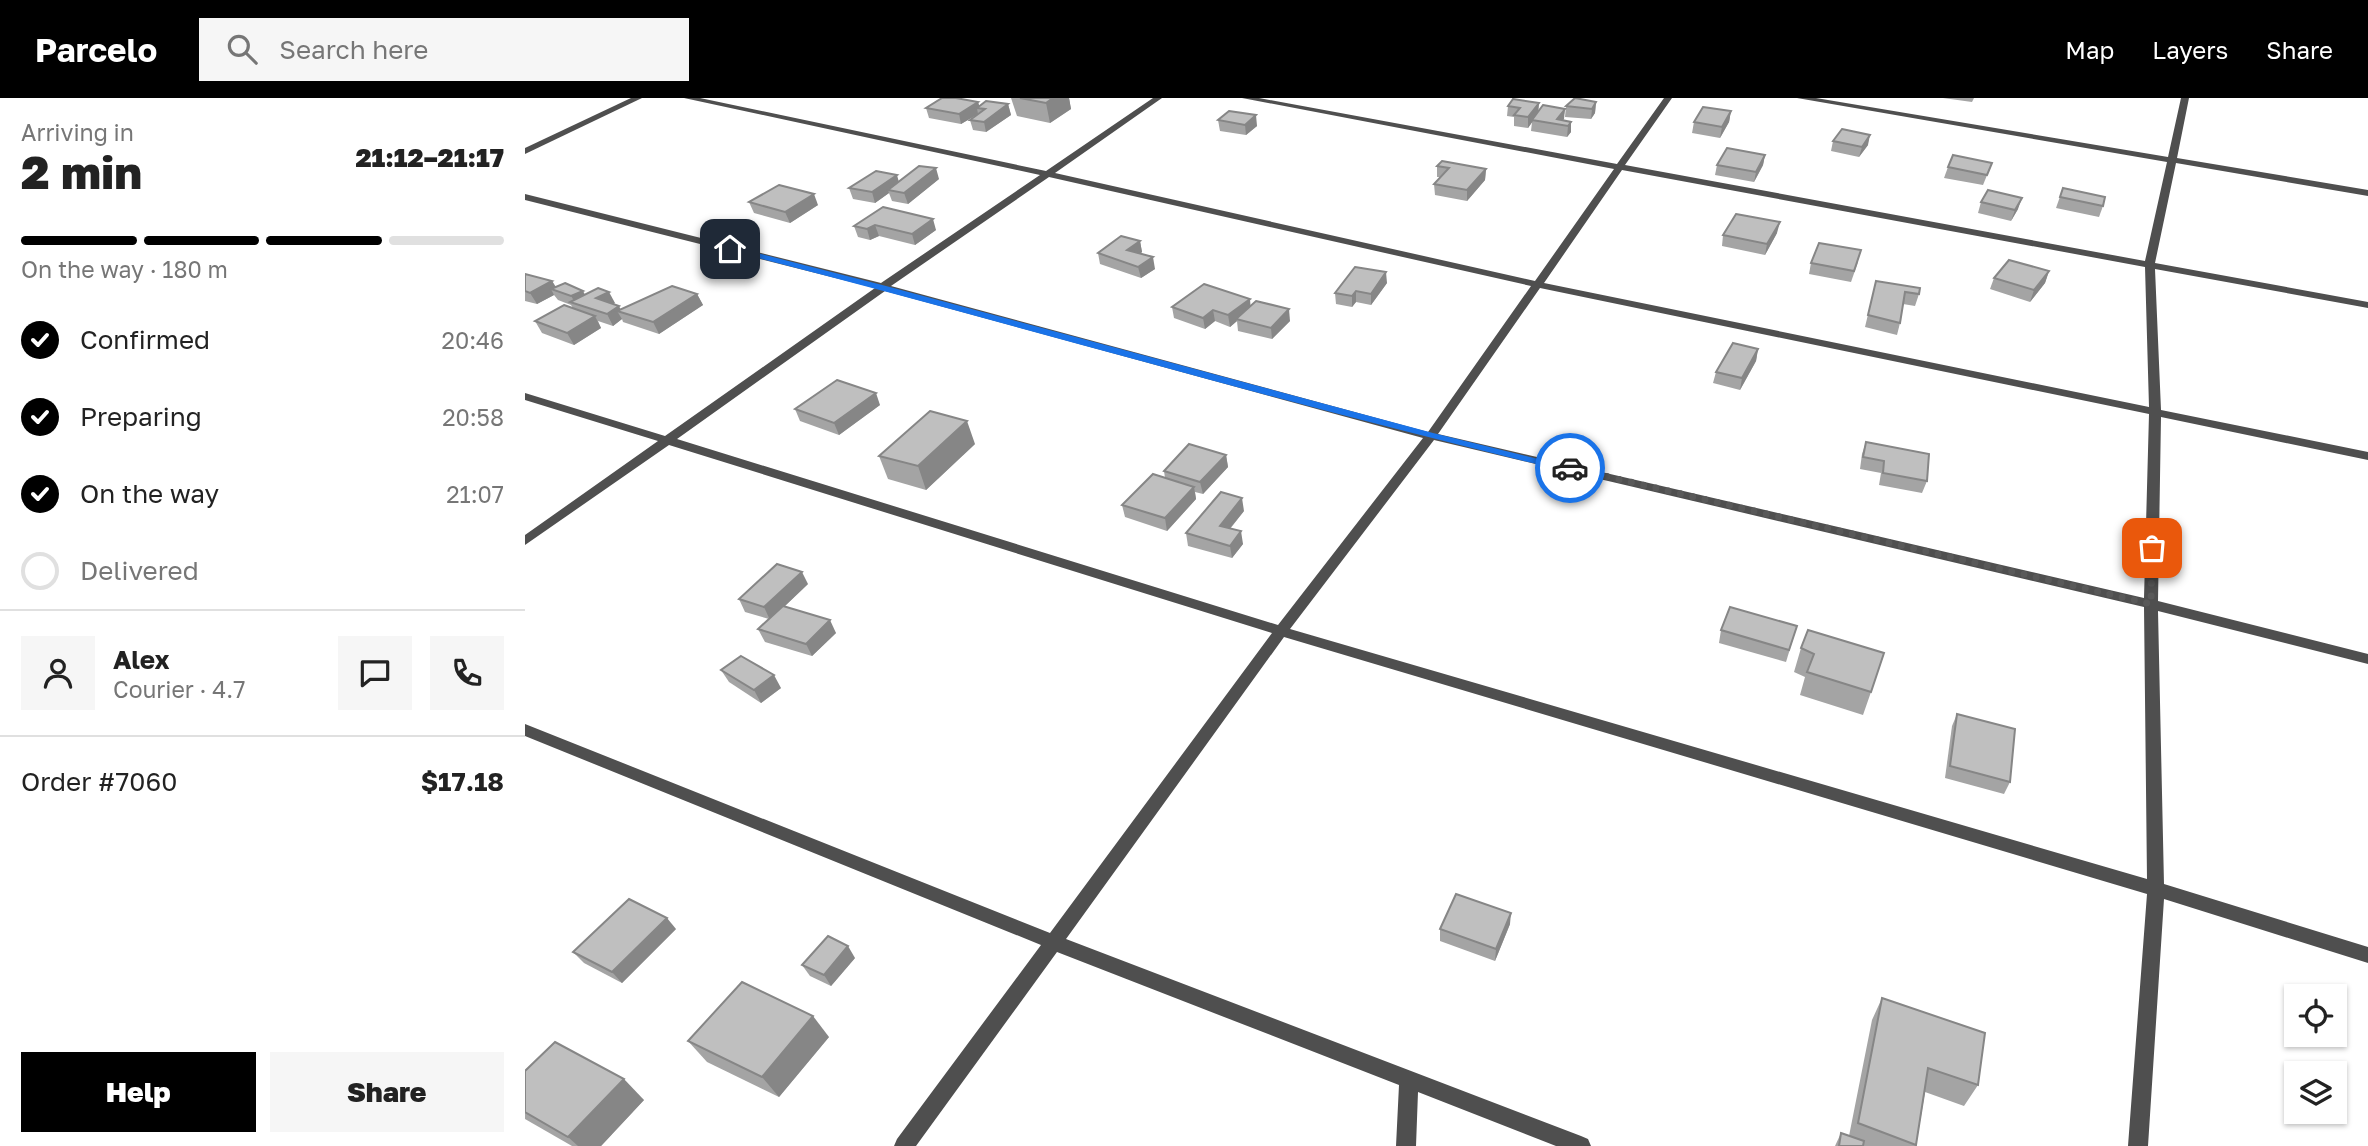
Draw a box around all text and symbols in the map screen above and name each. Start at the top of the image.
search box [199,18,689,81]
text: Parcelo [35,30,157,69]
icon: search [223,30,261,68]
text: Search here [279,34,428,65]
text: Map [2065,35,2114,64]
text: Layers [2152,35,2228,64]
text: Share [2266,35,2333,64]
text: Arriving in [21,118,134,146]
text: 21:12–21:17 [355,142,504,173]
text: 2 min [21,144,142,199]
pin [700,219,760,279]
icon: home [711,230,749,268]
text: On the way · 180 m [21,255,228,283]
icon: check [21,321,59,359]
text: Confirmed [80,324,210,355]
text: 20:46 [442,326,504,354]
icon: check [21,398,59,436]
text: Preparing [80,401,202,432]
text: 20:58 [442,403,504,431]
courier [1535,433,1605,503]
icon: car [1551,449,1589,487]
icon: check [21,475,59,513]
text: On the way [80,478,219,509]
text: 21:07 [446,480,504,508]
pin [2122,518,2182,578]
icon: bag [2133,529,2171,567]
text: Delivered [80,555,199,586]
button: person [21,636,95,710]
button: chat [338,636,412,710]
button: phone [430,636,504,710]
text: Alex [113,644,170,675]
text: Courier · 4.7 [113,675,245,703]
text: Order #7060 [21,766,177,797]
text: $17.18 [421,766,504,797]
map controls [2284,984,2347,1124]
button: locate [2284,984,2347,1047]
button: Help [21,1052,256,1132]
button: Share [270,1052,504,1132]
button: layers [2284,1061,2347,1124]

